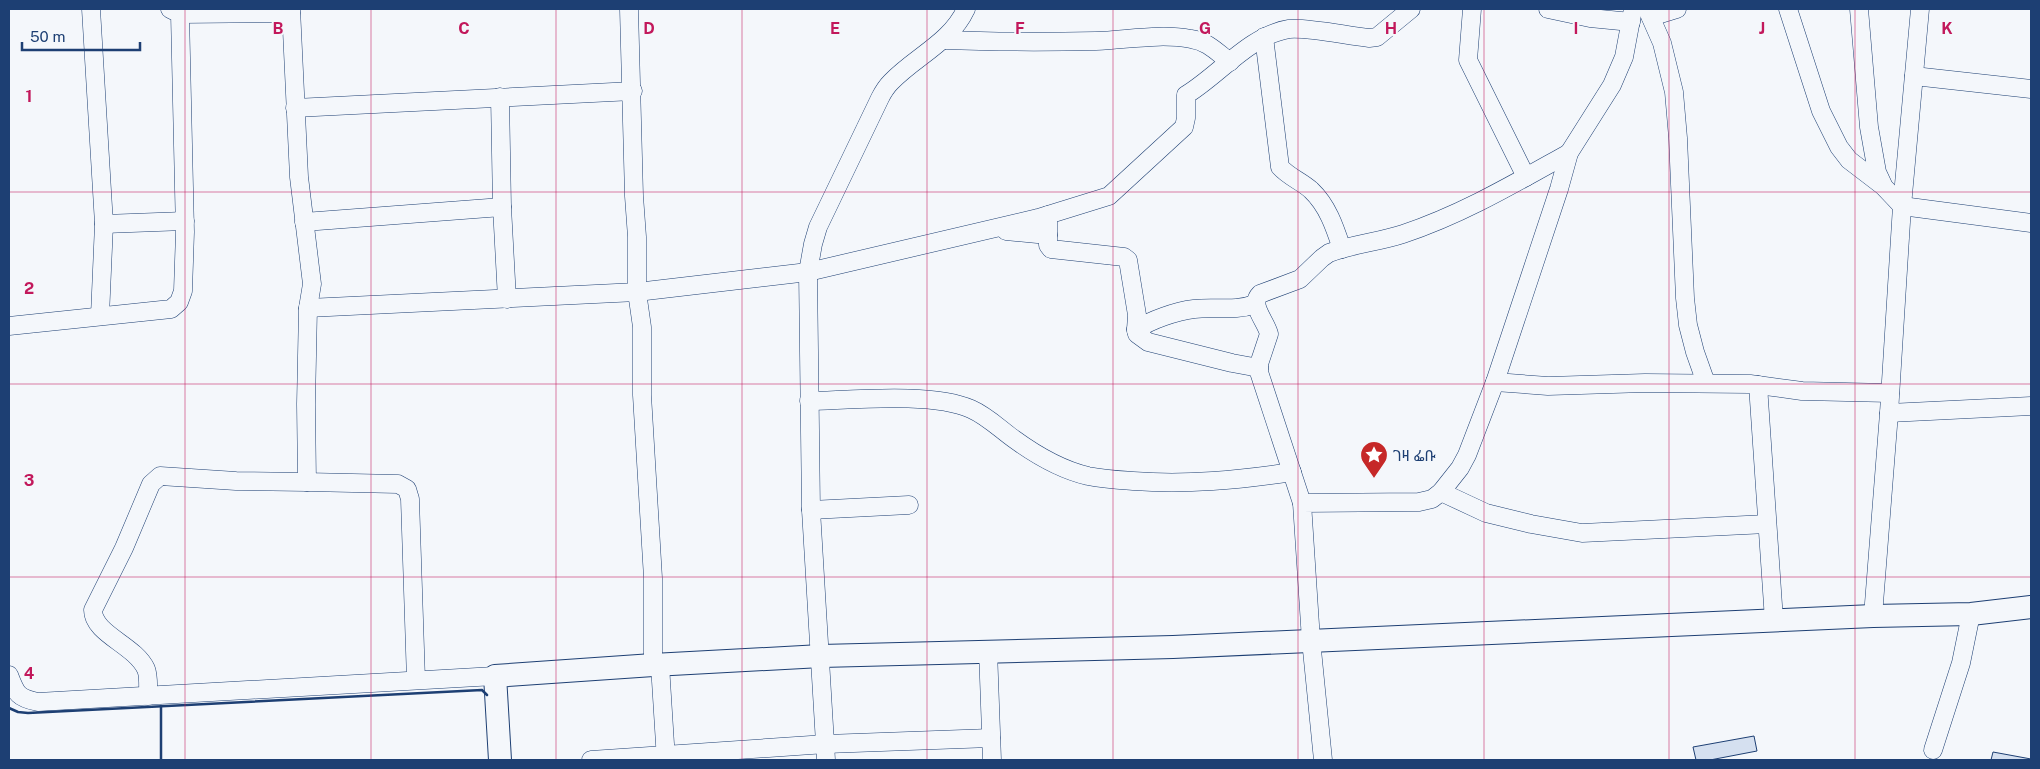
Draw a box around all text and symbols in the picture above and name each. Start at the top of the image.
text: B [273,19,284,38]
text: C [458,19,470,38]
text: D [643,19,655,38]
text: E [830,19,840,38]
text: F [1015,19,1025,38]
text: G [1199,19,1211,38]
text: H [1385,19,1397,38]
text: I [1574,19,1578,38]
text: J [1759,19,1765,38]
text: K [1941,19,1953,38]
scale bar [22,20,140,52]
text: 50 m [30,28,65,45]
text: 1 [26,87,32,106]
text: 2 [24,279,34,298]
place icon: ገዛ ፌቡ [1359,440,1389,479]
place label: ገዛ ፌቡ [1393,447,1436,464]
text: 3 [24,471,34,490]
text: 4 [24,664,35,683]

